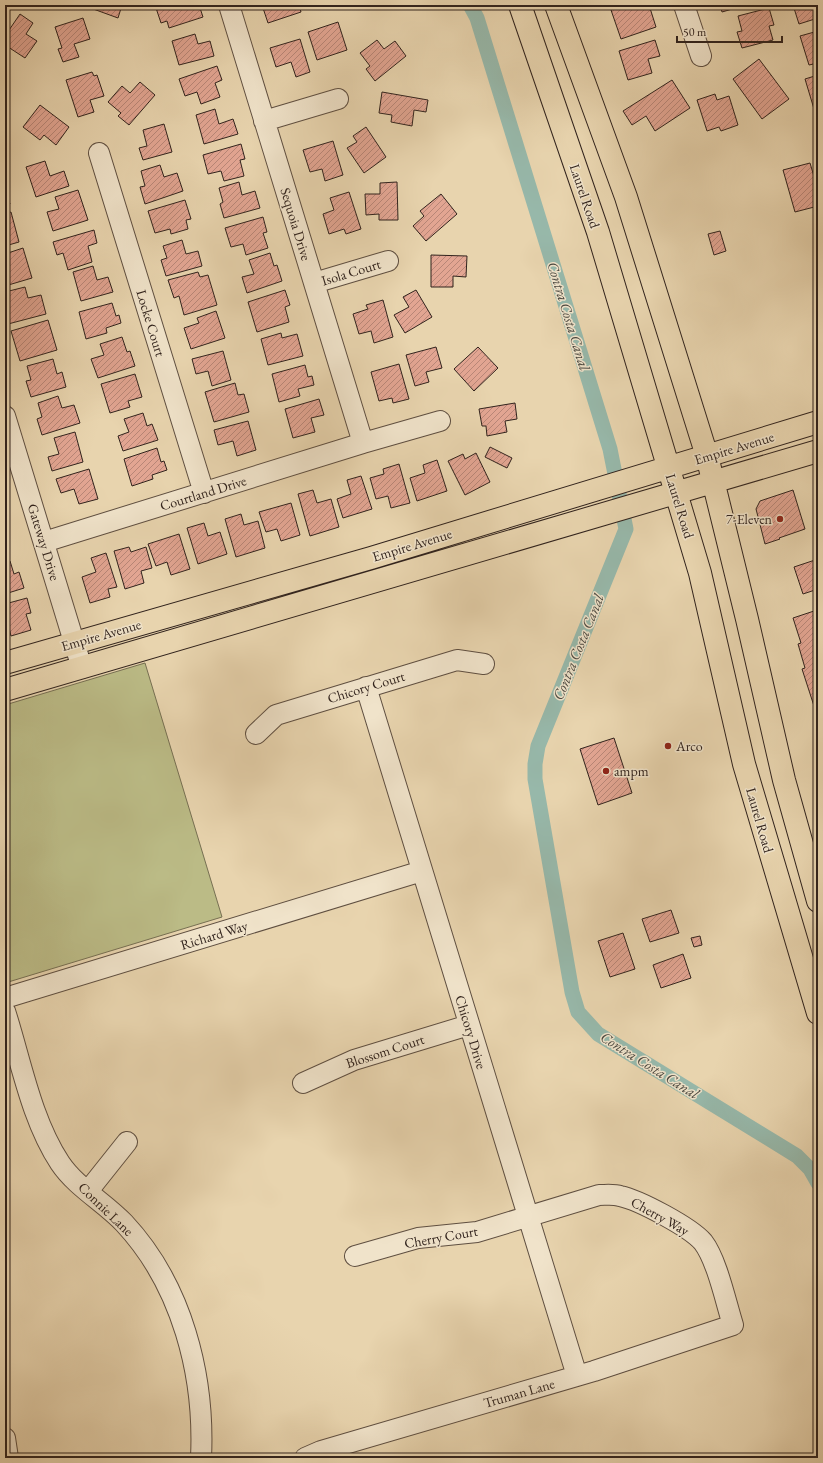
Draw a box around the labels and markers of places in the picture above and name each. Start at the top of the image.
place label: 7-Eleven [726,510,773,528]
marker: 7-Eleven [775,514,785,524]
place label: Arco [675,737,703,755]
marker: Arco [663,741,673,751]
place label: ampm [614,762,649,780]
marker: ampm [601,766,611,776]

